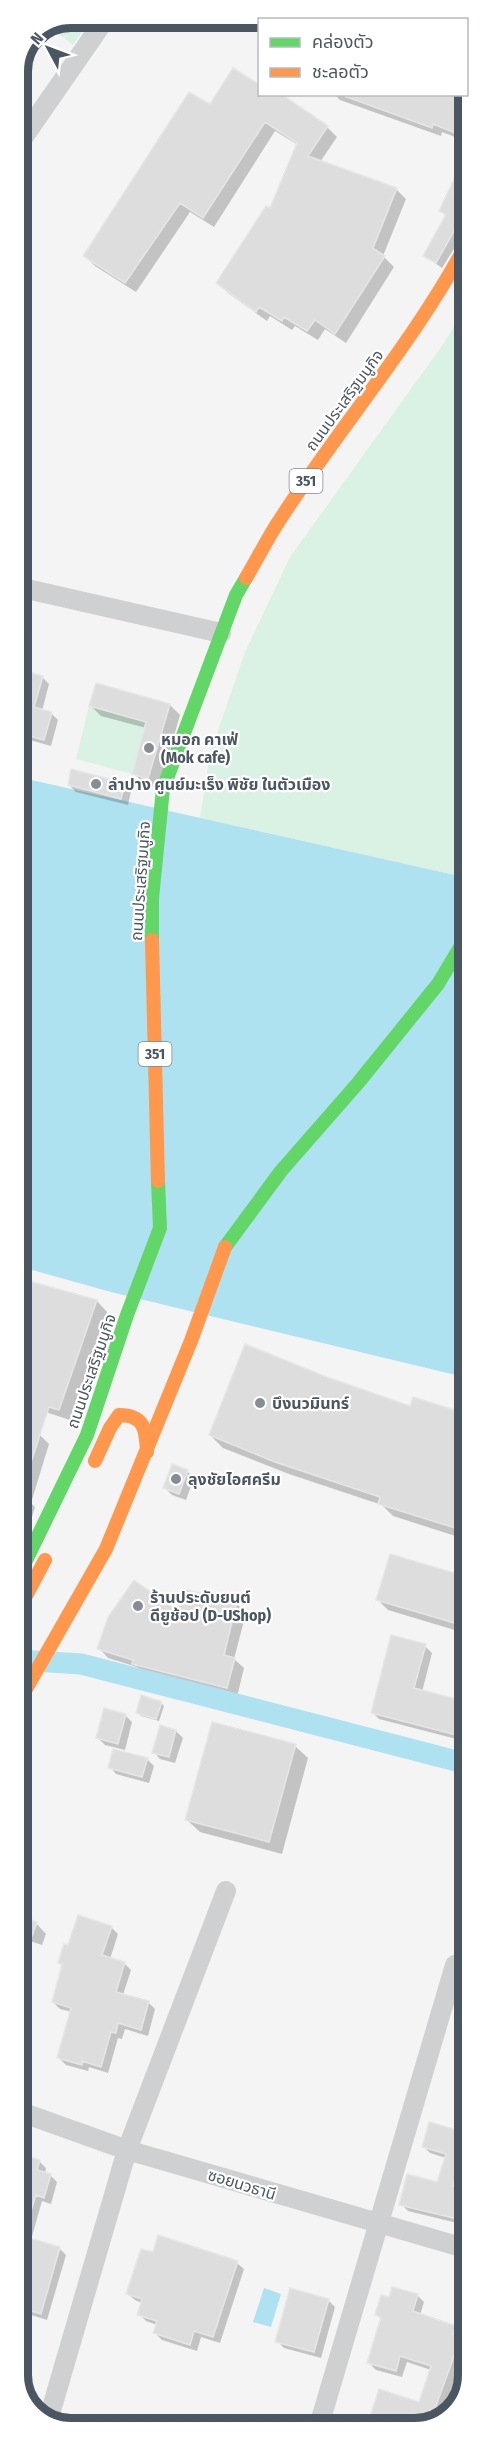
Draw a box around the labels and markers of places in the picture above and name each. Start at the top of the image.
place label: หมอก คาเฟ่ (Mok cafe) [161,730,239,767]
marker: หมอก คาเฟ่ (Mok cafe) [142,741,156,755]
place label: ลำปาง ศูนย์มะเร็ง พิชัย ในตัวเมือง [108,775,330,795]
marker: ลำปาง ศูนย์มะเร็ง พิชัย ในตัวเมือง [89,777,103,791]
place label: บึงนวมินทร์ [272,1394,349,1413]
marker: บึงนวมินทร์ [253,1396,267,1410]
place label: ลุงชัยไอศครีม [188,1470,281,1489]
marker: ลุงชัยไอศครีม [169,1472,183,1486]
place label: ร้านประดับยนต์ ดียูช้อป (D-UShop) [150,1588,271,1626]
marker: ร้านประดับยนต์ ดียูช้อป (D-UShop) [131,1599,145,1613]

